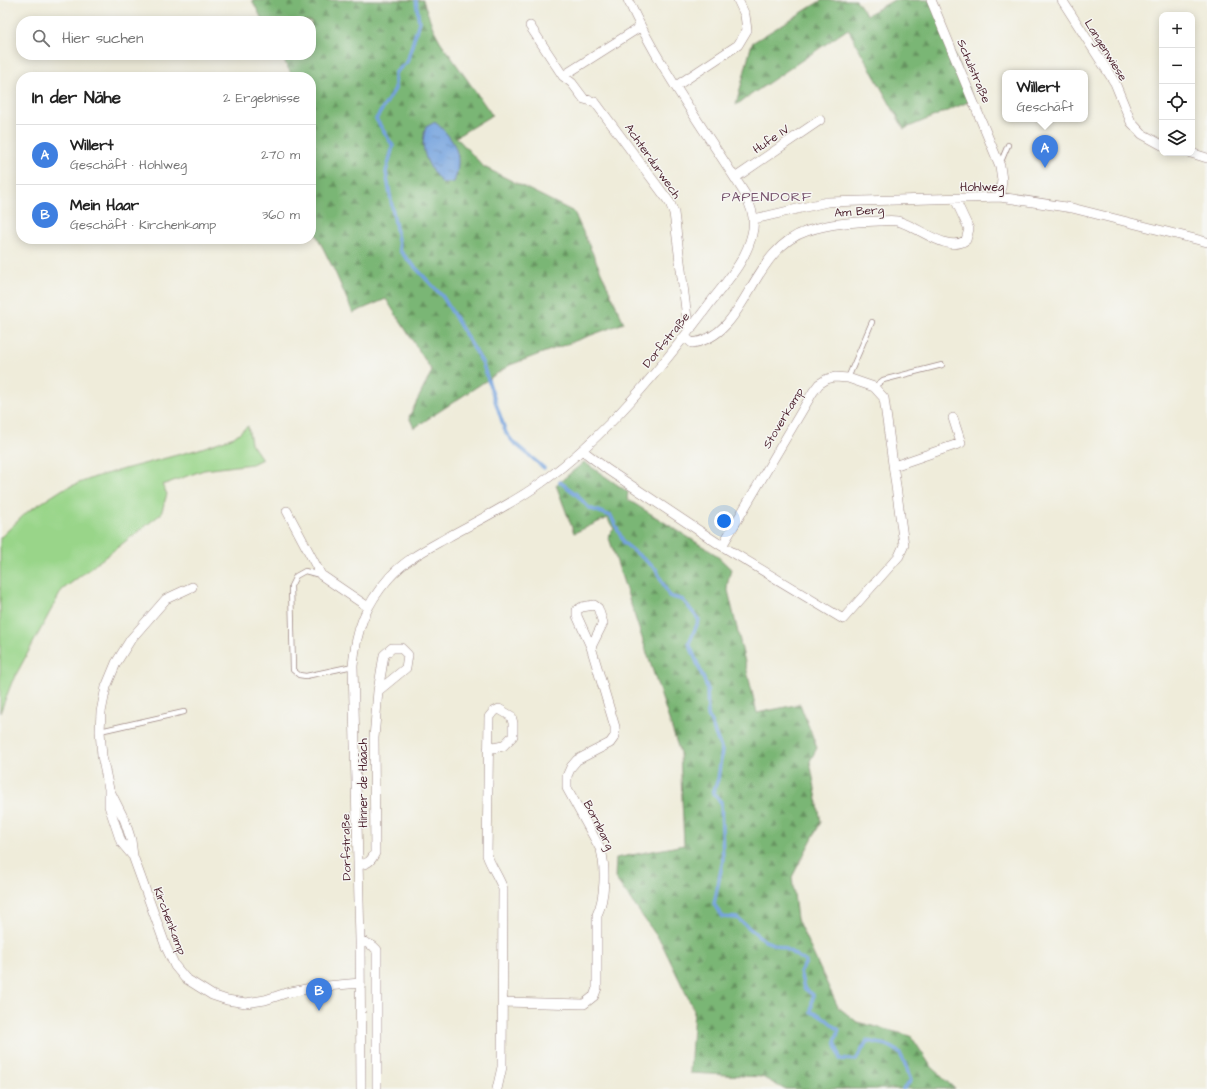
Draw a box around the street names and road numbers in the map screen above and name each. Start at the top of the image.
street label: Langenwiese [1079,16,1131,85]
street label: Schulstraße [952,37,995,106]
street label: Achterdurwech [620,120,685,202]
street label: Hufe IV [749,121,793,158]
street label: Hohlweg [960,179,1004,197]
street label: Am Berg [834,201,884,223]
street label: Dorfstraße [639,309,694,372]
street label: Stoverkamp [759,384,808,452]
street label: Hinner de Hääch [355,738,372,828]
street label: Bornbarg [578,798,618,853]
street label: Dorfstraße [337,813,356,881]
street label: Kirchenkamp [149,885,190,958]

